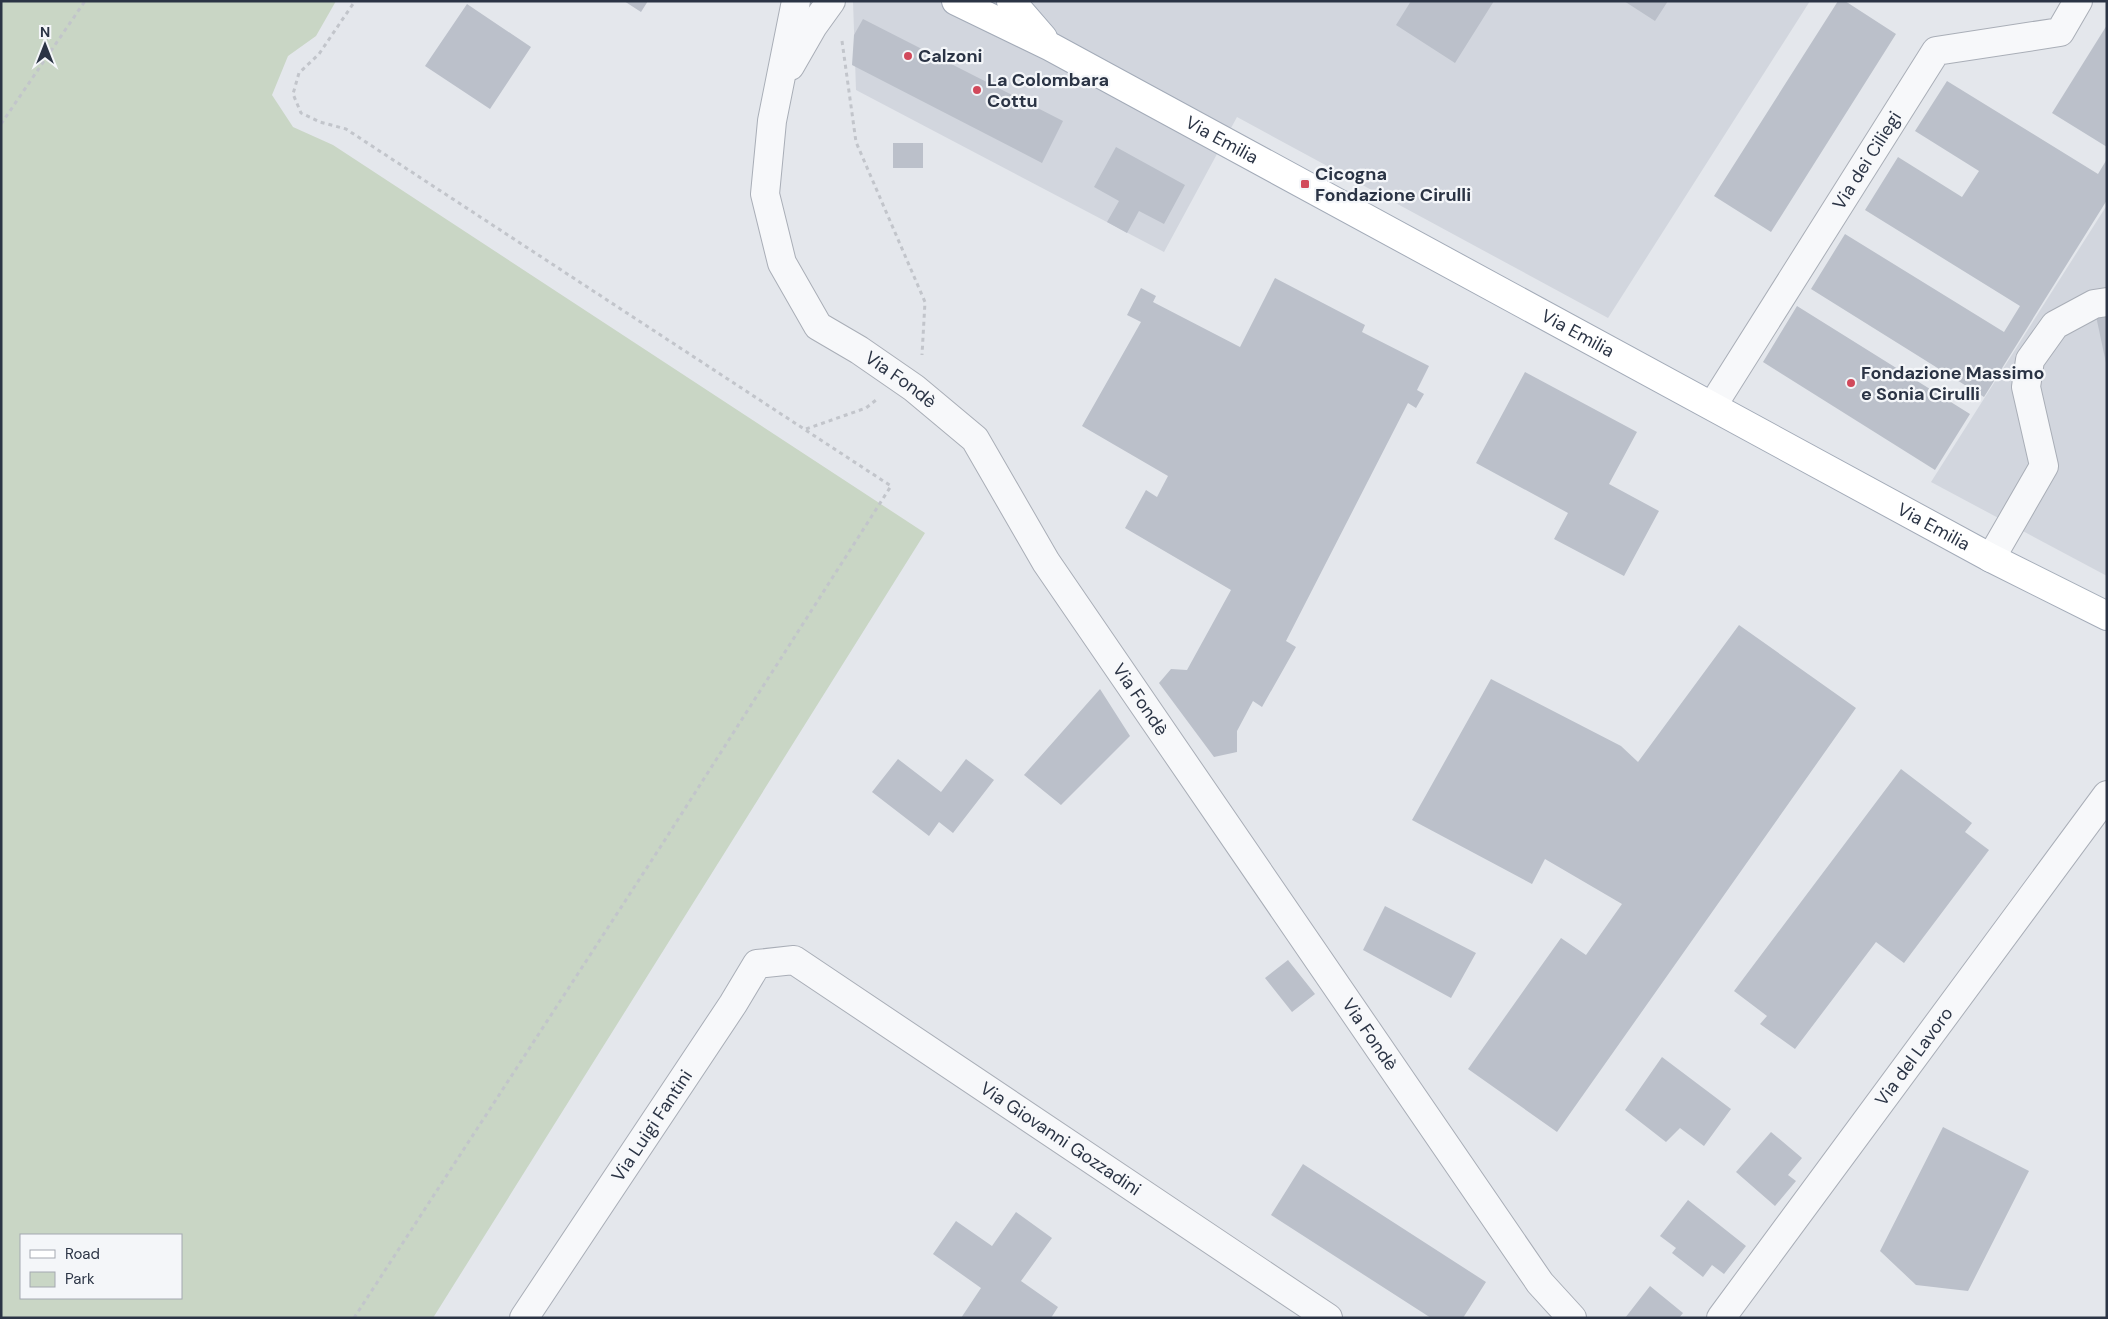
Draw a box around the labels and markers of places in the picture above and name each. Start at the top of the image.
place label: Calzoni [918,44,982,68]
marker: Calzoni [902,50,914,62]
place label: La Colombara Cottu [987,68,1109,113]
marker: La Colombara Cottu [971,84,983,96]
place label: Cicogna Fondazione Cirulli [1315,162,1471,207]
marker: Cicogna Fondazione Cirulli [1299,178,1311,190]
place label: Fondazione Massimo e Sonia Cirulli [1861,361,2044,406]
marker: Fondazione Massimo e Sonia Cirulli [1845,377,1857,389]

